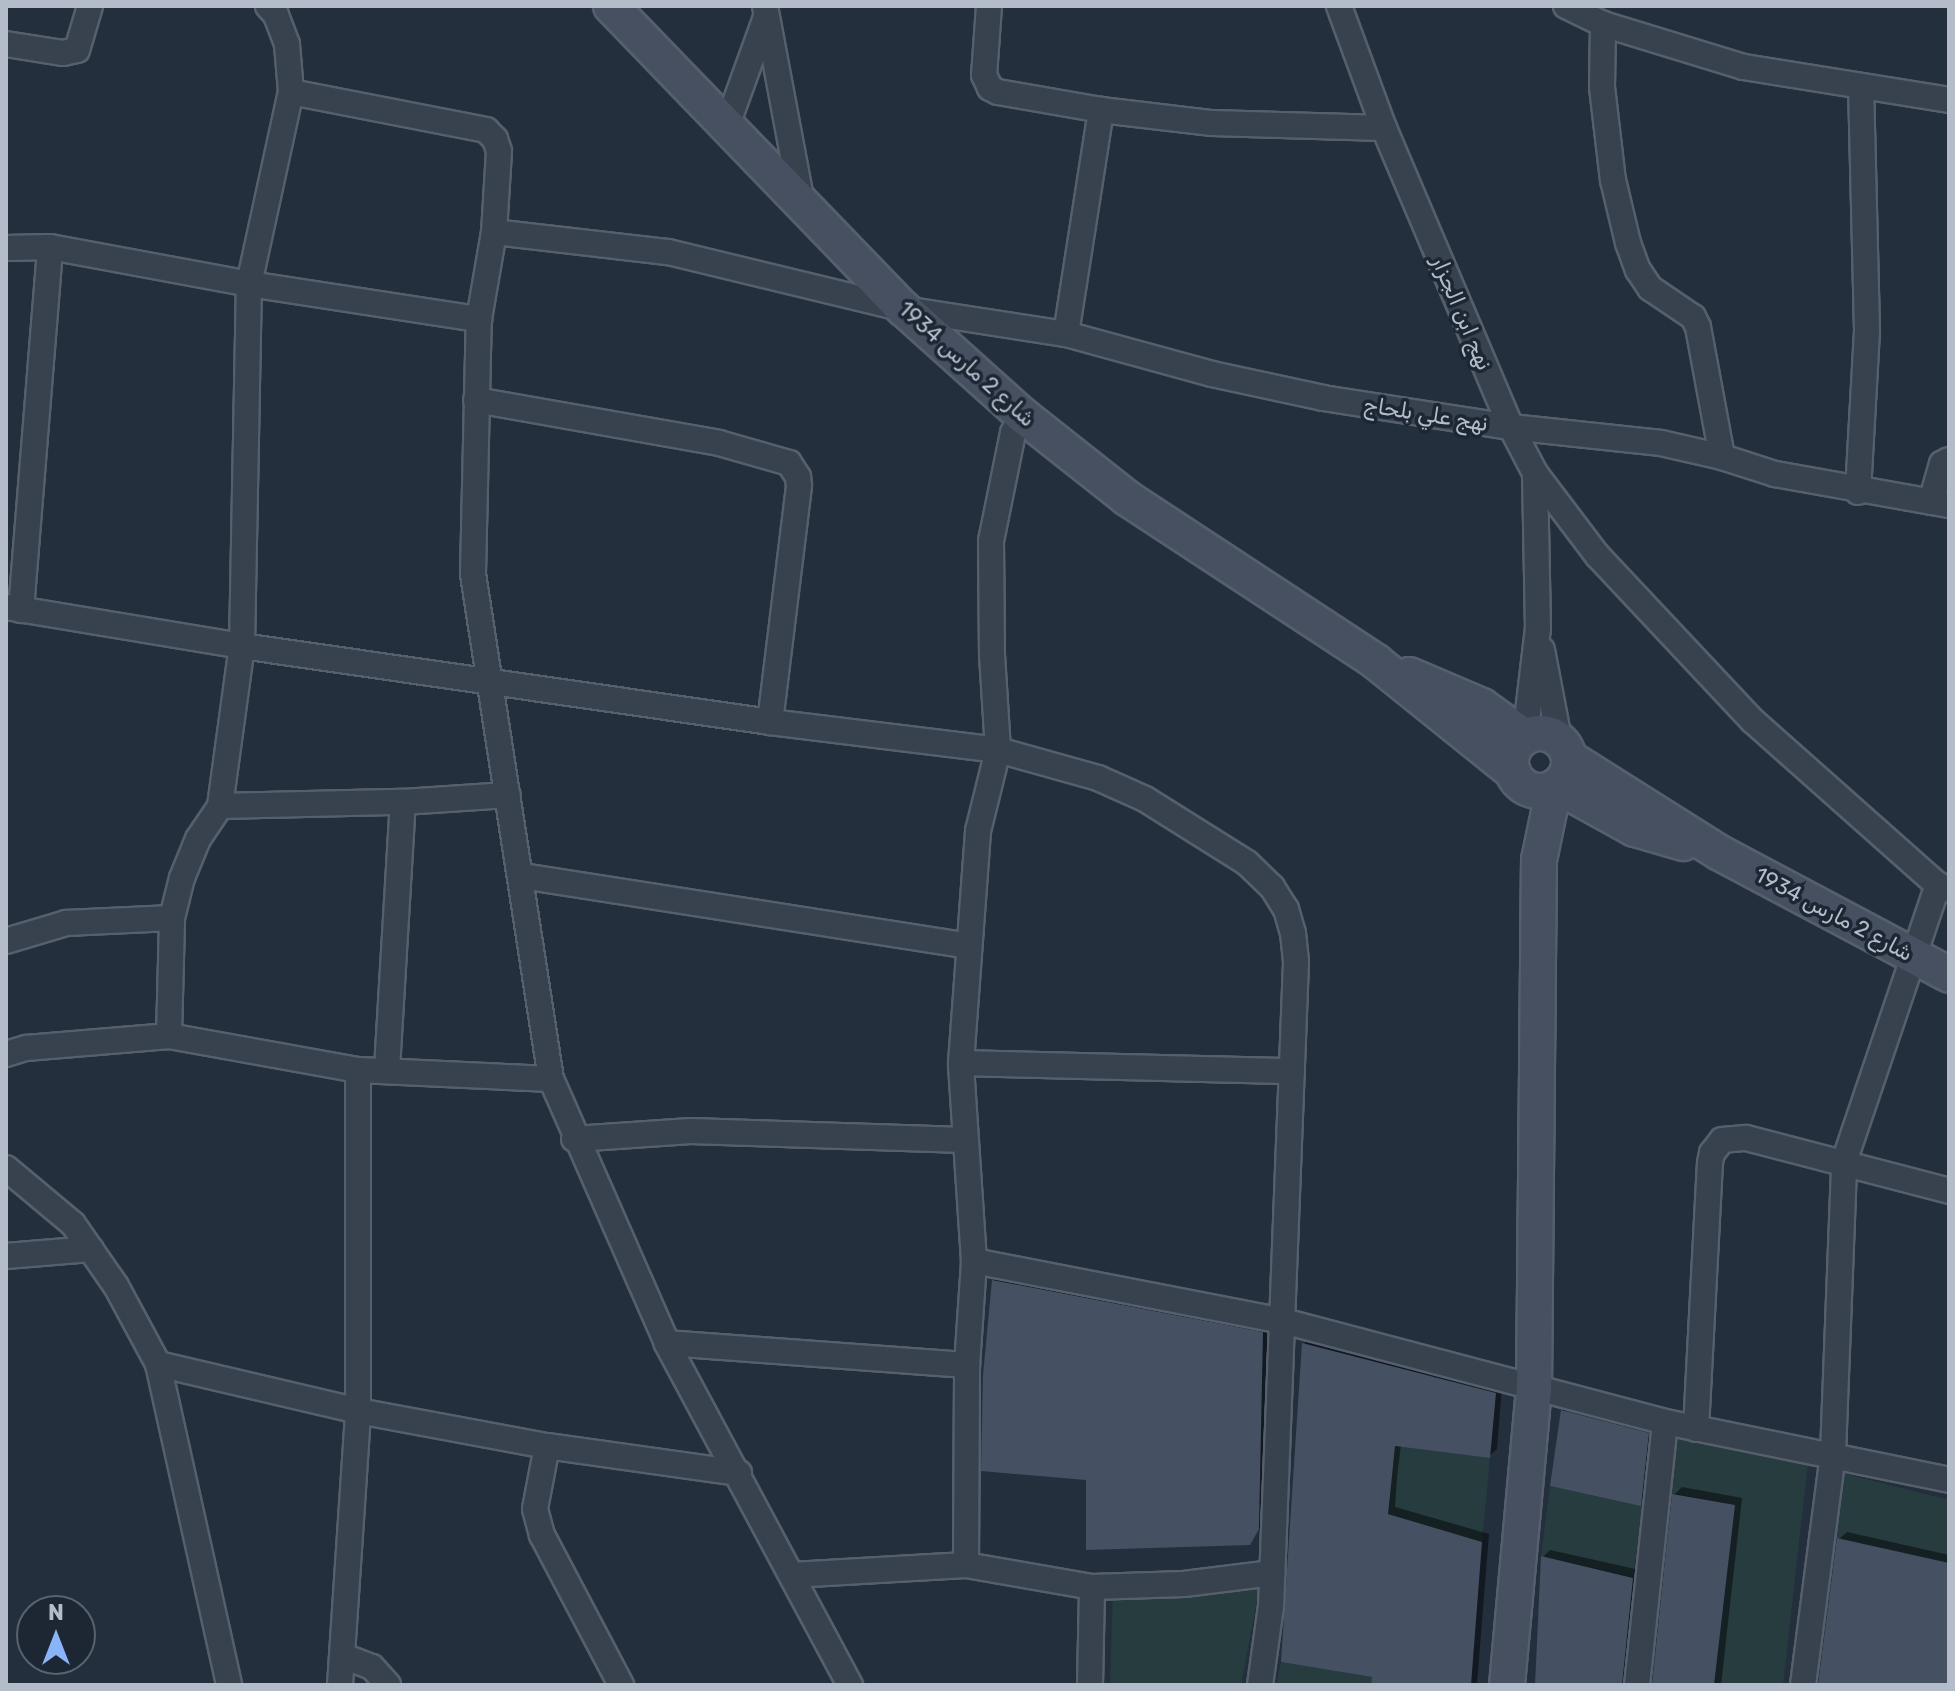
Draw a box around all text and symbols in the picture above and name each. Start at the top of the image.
street label: نهج ابن الجزار [1426,252,1498,374]
street label: شارع 2 مارس 1934 [893,296,1041,432]
street label: نهج علي بلحاج [1362,391,1490,437]
street label: شارع 2 مارس 1934 [1751,861,1917,967]
north arrow [16,1595,96,1675]
text: N [48,1599,64,1626]

